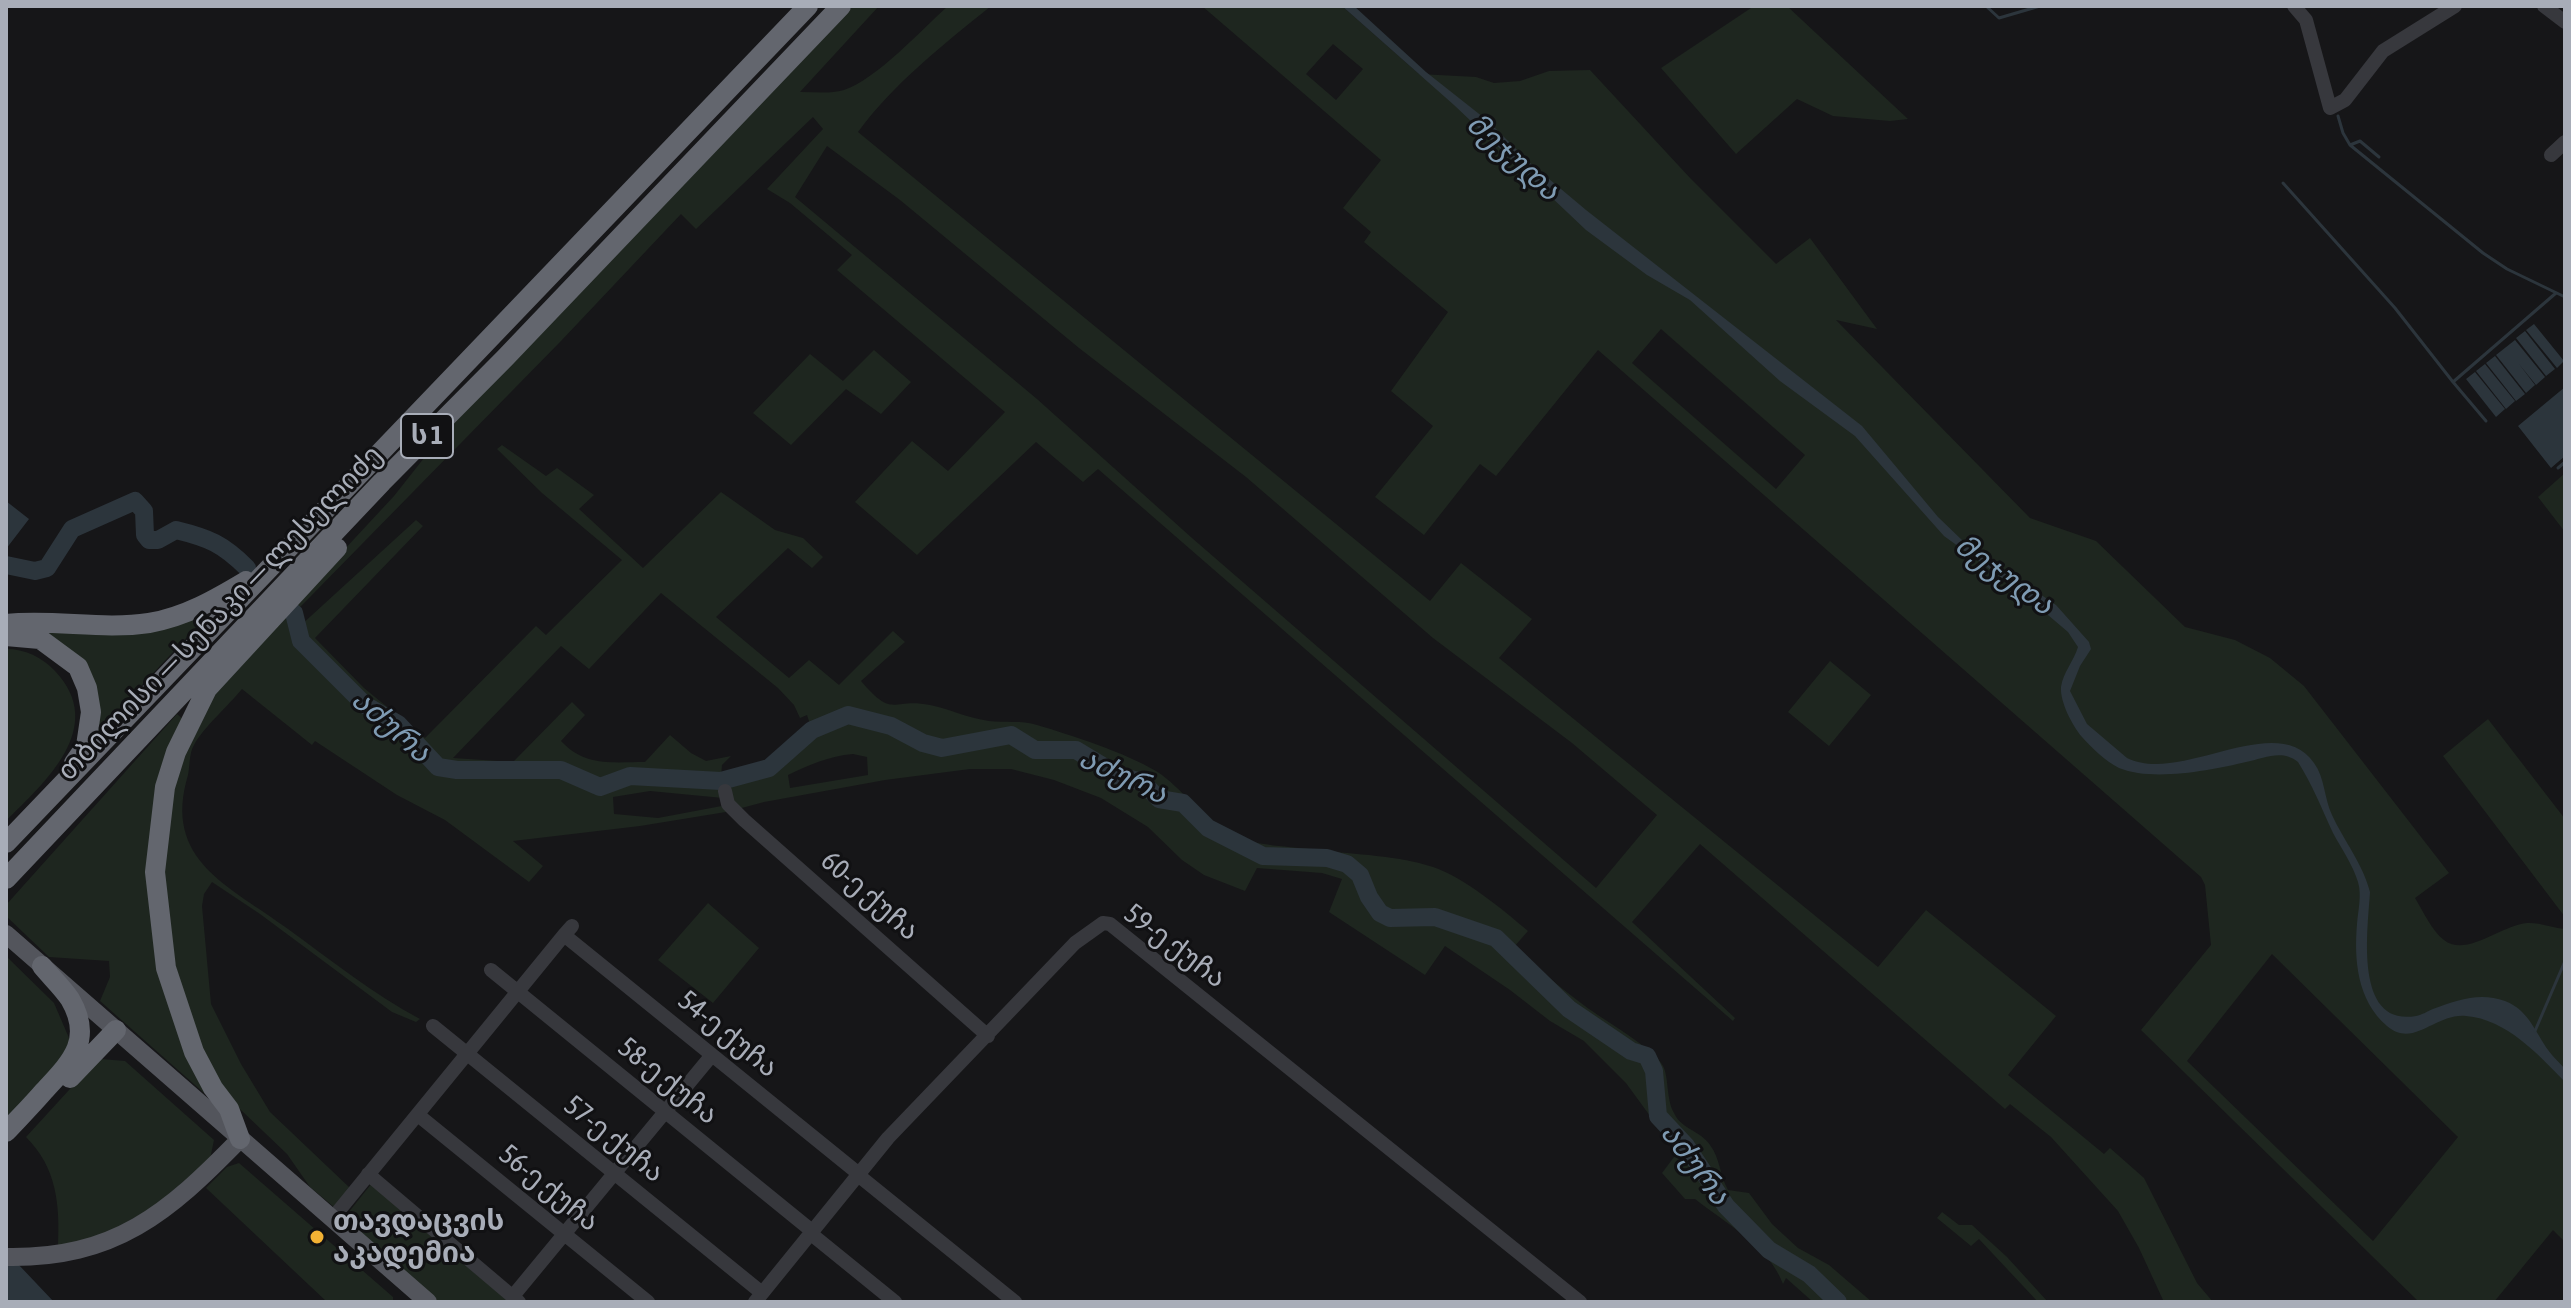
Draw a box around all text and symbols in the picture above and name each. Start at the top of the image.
water label: მეჯუდა [1459,106,1567,208]
road number: ს 1 [401,414,453,458]
street label: თბილისი — სენაკი — ლესელიძე [51,438,389,788]
water label: მეჯუდა [1948,527,2060,623]
water label: აძურა [344,682,438,770]
water label: აძურა [1073,740,1173,812]
street label: 60-ე ქუჩა [814,844,926,948]
street label: 59-ე ქუჩა [1117,897,1233,995]
street label: 54-ე ქუჩა [671,983,785,1085]
street label: 58-ე ქუჩა [611,1030,725,1132]
street label: 57-ე ქუჩა [557,1088,671,1190]
water label: აძურა [1653,1116,1737,1212]
street label: 56-ე ქუჩა [492,1137,606,1239]
place label: თავდაცვის აკადემია [333,1204,504,1270]
marker: თავდაცვის აკადემია [308,1228,326,1246]

